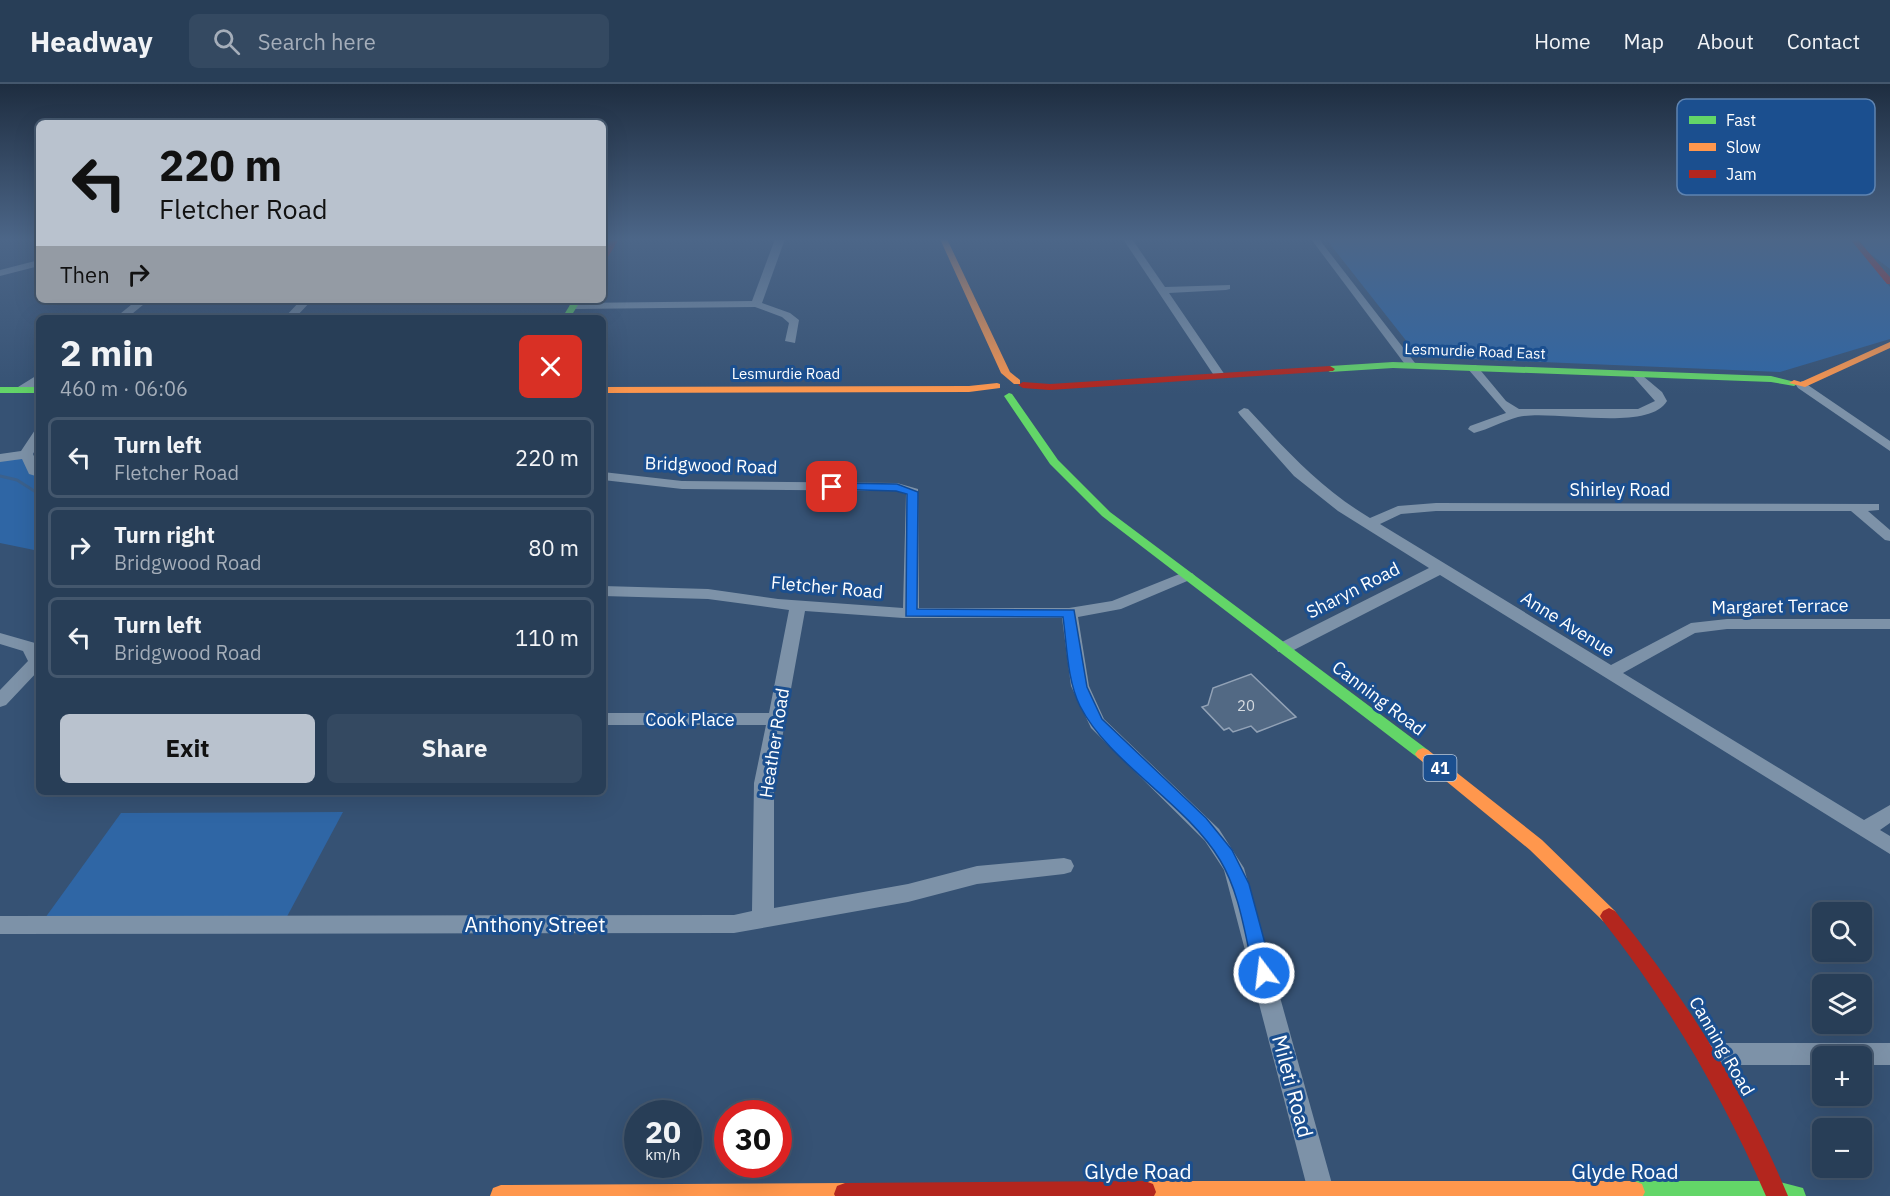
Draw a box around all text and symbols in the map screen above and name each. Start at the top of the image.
search box [189,14,609,68]
text: Headway [30,23,153,60]
icon: search [210,25,243,58]
text: Search here [258,27,376,56]
text: Home [1534,27,1591,55]
text: Map [1624,27,1664,55]
text: About [1697,27,1754,55]
text: Contact [1787,27,1860,55]
legend [1677,99,1875,195]
text: Fast [1726,110,1756,130]
text: Slow [1726,137,1761,157]
text: 220 m [159,138,282,193]
icon: left [60,144,138,222]
text: Jam [1726,164,1757,184]
text: Fletcher Road [159,191,328,226]
icon: right [122,258,155,291]
text: Then [60,260,110,289]
text: 2 min [60,329,154,376]
button: close [519,335,582,398]
street label: Lesmurdie Road East [1404,339,1546,363]
street label: Lesmurdie Road [732,364,840,383]
text: 460 m · 06:06 [60,375,188,402]
text: Turn left [114,430,202,459]
icon: left [63,441,96,474]
text: 220 m [515,443,579,472]
street label: Bridgwood Road [644,451,778,479]
text: Fletcher Road [114,459,239,486]
pin [806,461,857,512]
icon: arrive [815,470,848,503]
street label: Shirley Road [1569,478,1671,501]
text: Turn right [114,520,215,549]
icon: right [63,531,96,564]
text: 80 m [528,533,579,562]
text: Bridgwood Road [114,549,262,576]
street label: Sharyn Road [1302,557,1404,623]
street label: Fletcher Road [770,571,884,603]
street label: Anne Avenue [1517,586,1619,662]
street label: Margaret Terrace [1711,593,1849,619]
text: Turn left [114,610,202,639]
icon: left [63,621,96,654]
text: 110 m [515,623,579,652]
text: Bridgwood Road [114,639,262,666]
street label: Canning Road [1328,655,1430,741]
street label: Heather Road [754,686,794,800]
house number: 20 [1237,696,1255,715]
street label: Cook Place [645,708,735,731]
button: Exit [60,714,315,783]
button: Share [327,714,582,783]
road number: 41 [1424,755,1456,781]
map controls [1812,902,1872,1178]
button: search [1812,902,1872,962]
street label: Anthony Street [464,910,606,938]
position arrow [1232,941,1296,1005]
button: layers [1812,974,1872,1034]
street label: Canning Road [1684,992,1760,1100]
street label: Mileti Road [1266,1031,1320,1141]
button: + [1812,1046,1872,1106]
speed limit sign: 30 [714,1100,792,1178]
text: 20 [645,1112,681,1151]
button: − [1812,1118,1872,1178]
text: km/h [645,1145,681,1164]
street label: Glyde Road [1084,1157,1192,1185]
street label: Glyde Road [1571,1157,1679,1185]

